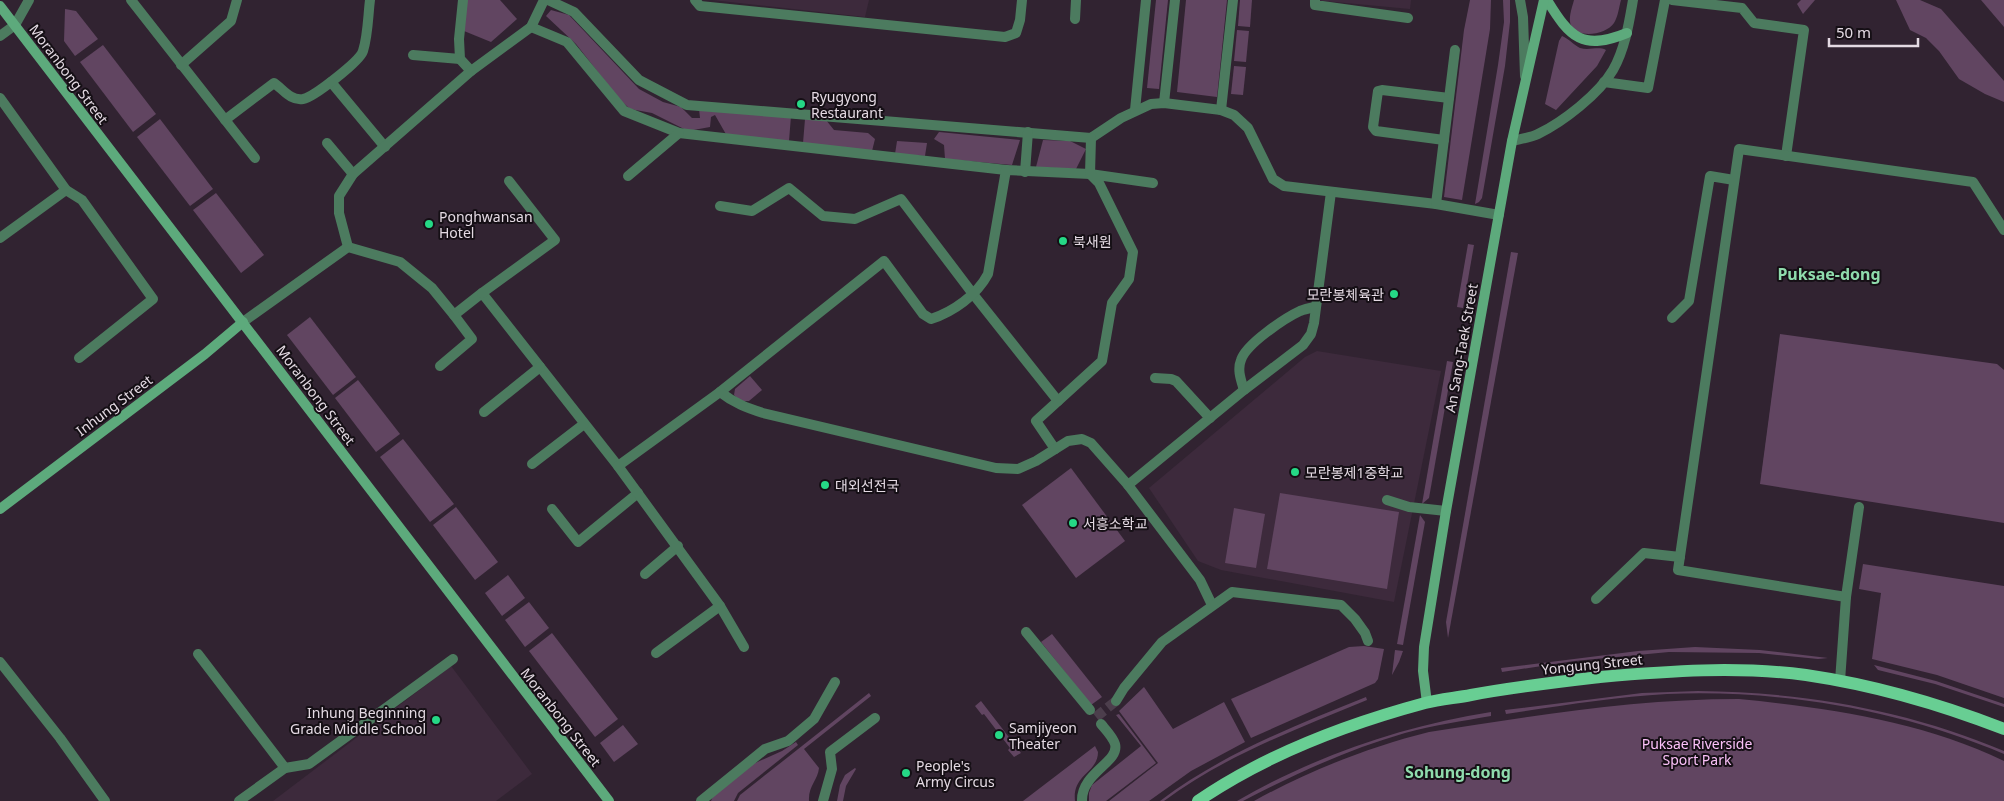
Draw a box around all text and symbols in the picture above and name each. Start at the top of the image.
scale bar [1829,15,1918,47]
street label: Moranbong Street [25,20,113,128]
text: 50 m [1836,22,1871,42]
place label: Ryugyong Restaurant [811,87,883,122]
marker: Ryugyong Restaurant [795,98,807,110]
place label: Ponghwansan Hotel [439,207,533,242]
marker: Ponghwansan Hotel [423,218,435,230]
place label: 북새원 [1073,232,1112,251]
marker: 북새원 [1057,235,1069,247]
district label: Puksae-dong [1777,263,1881,285]
street label: An Sang-Taek Street [1440,282,1482,414]
place label: 모란봉체육관 [1307,285,1384,304]
marker: 모란봉체육관 [1388,288,1400,300]
street label: Moranbong Street [272,341,360,449]
street label: Inhung Street [72,370,156,440]
place label: 모란봉제1중학교 [1305,463,1403,482]
marker: 모란봉제1중학교 [1289,466,1301,478]
place label: 대외선전국 [835,476,900,495]
marker: 대외선전국 [819,479,831,491]
place label: 서흥소학교 [1083,514,1148,533]
marker: 서흥소학교 [1067,517,1079,529]
street label: Yongung Street [1540,649,1644,679]
street label: Moranbong Street [516,664,606,770]
place label: Inhung Beginning Grade Middle School [290,703,426,738]
marker: Inhung Beginning Grade Middle School [430,714,442,726]
place label: Samjiyeon Theater [1009,718,1077,753]
marker: Samjiyeon Theater [993,729,1005,741]
park label: Puksae Riverside Sport Park [1642,734,1752,769]
place label: People's Army Circus [916,756,995,791]
district label: Sohung-dong [1405,761,1511,783]
marker: People's Army Circus [900,767,912,779]

